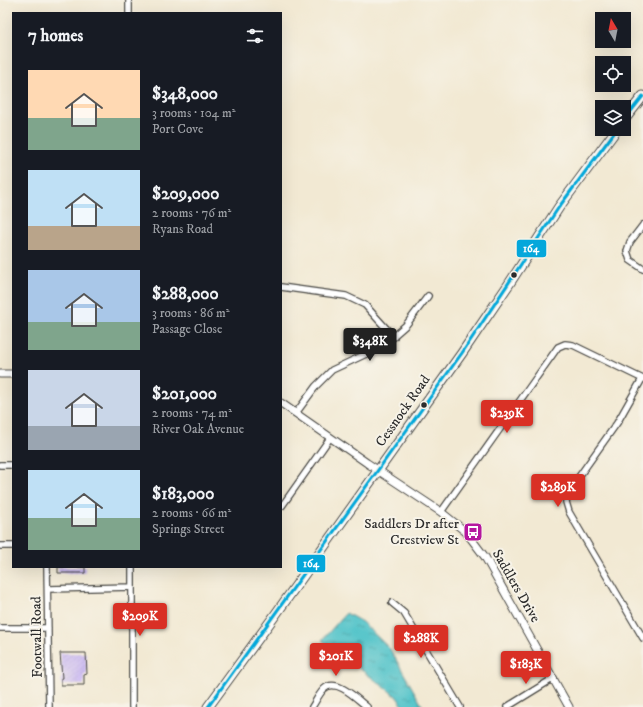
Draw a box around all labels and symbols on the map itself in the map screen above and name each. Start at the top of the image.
north arrow [595,12,631,48]
line badge: 164 [516,239,547,258]
text: 164 [523,242,540,256]
unlabelled marker [509,270,519,280]
pin: $348K [342,328,398,362]
street label: Cessnock Road [372,372,434,450]
unlabelled marker [419,400,429,410]
pin: $239K [479,400,535,434]
pin: $289K [530,474,586,508]
place label: Saddlers Dr after Crestview St [364,515,460,549]
bus stop icon: Saddlers Dr after Crestview St [462,521,484,543]
street label: Saddlers Drive [488,546,544,626]
line badge: 164 [296,554,326,573]
text: 164 [303,557,320,571]
street label: Footwall Road [27,596,47,678]
pin: $209K [112,603,168,637]
pin: $288K [393,625,449,659]
pin: $201K [308,643,364,677]
pin: $183K [498,651,554,685]

